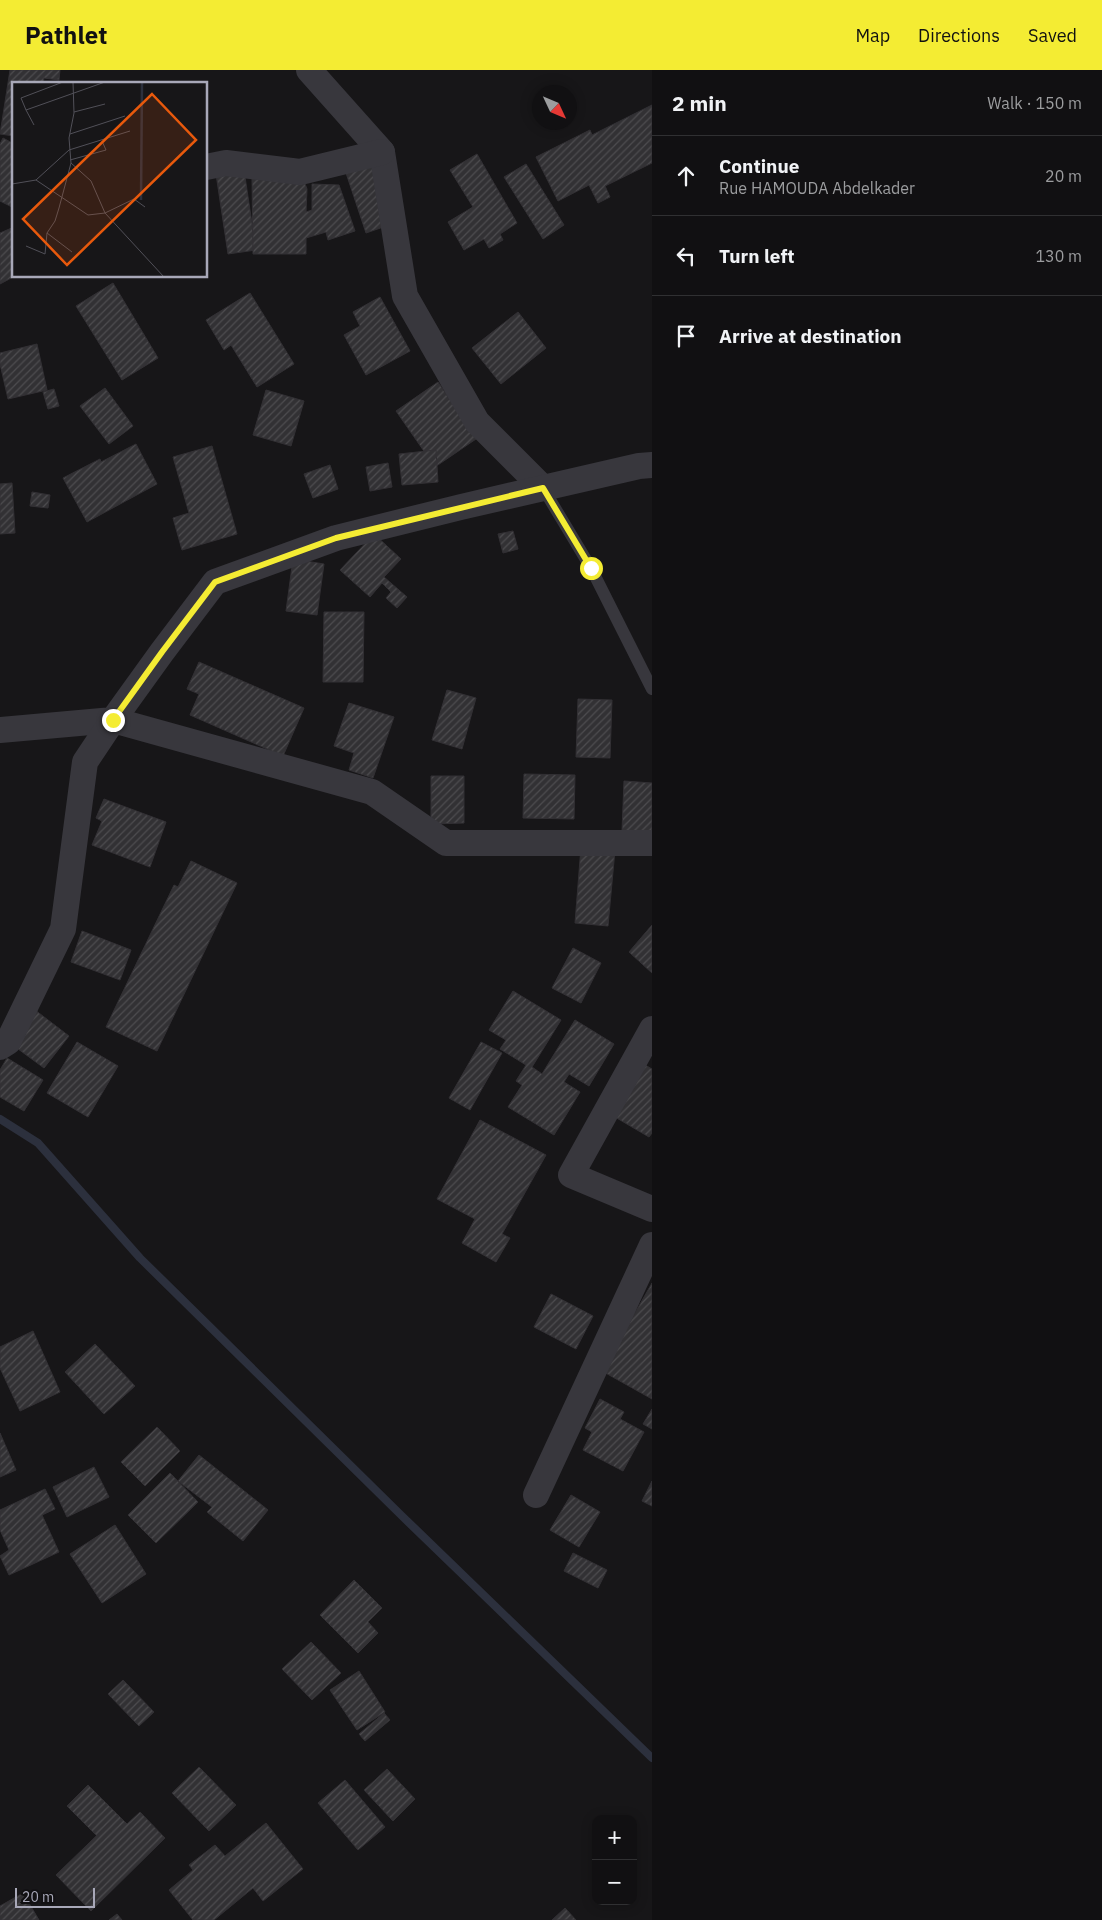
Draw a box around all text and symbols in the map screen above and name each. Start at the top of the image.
text: Pathlet [25,19,107,51]
text: Map [855,24,890,47]
text: Directions [918,24,1000,47]
text: Saved [1028,24,1077,47]
inset map [12,82,208,278]
north arrow [532,85,577,130]
text: 2 min [672,89,727,117]
text: Walk · 150 m [987,93,1082,113]
text: Continue [719,154,799,178]
icon: ahead [672,162,700,190]
text: 20 m [1045,166,1082,186]
text: Rue HAMOUDA Abdelkader [719,178,915,198]
icon: left [672,242,700,270]
text: Turn left [719,244,795,268]
text: 130 m [1035,246,1082,266]
icon: arrive [672,322,700,350]
text: Arrive at destination [719,324,902,348]
route start [580,557,603,580]
route end [102,709,125,732]
map controls [592,1815,637,1905]
button: + [592,1815,637,1860]
button: − [592,1860,637,1905]
scale bar [15,1885,95,1908]
text: 20 m [22,1888,54,1906]

